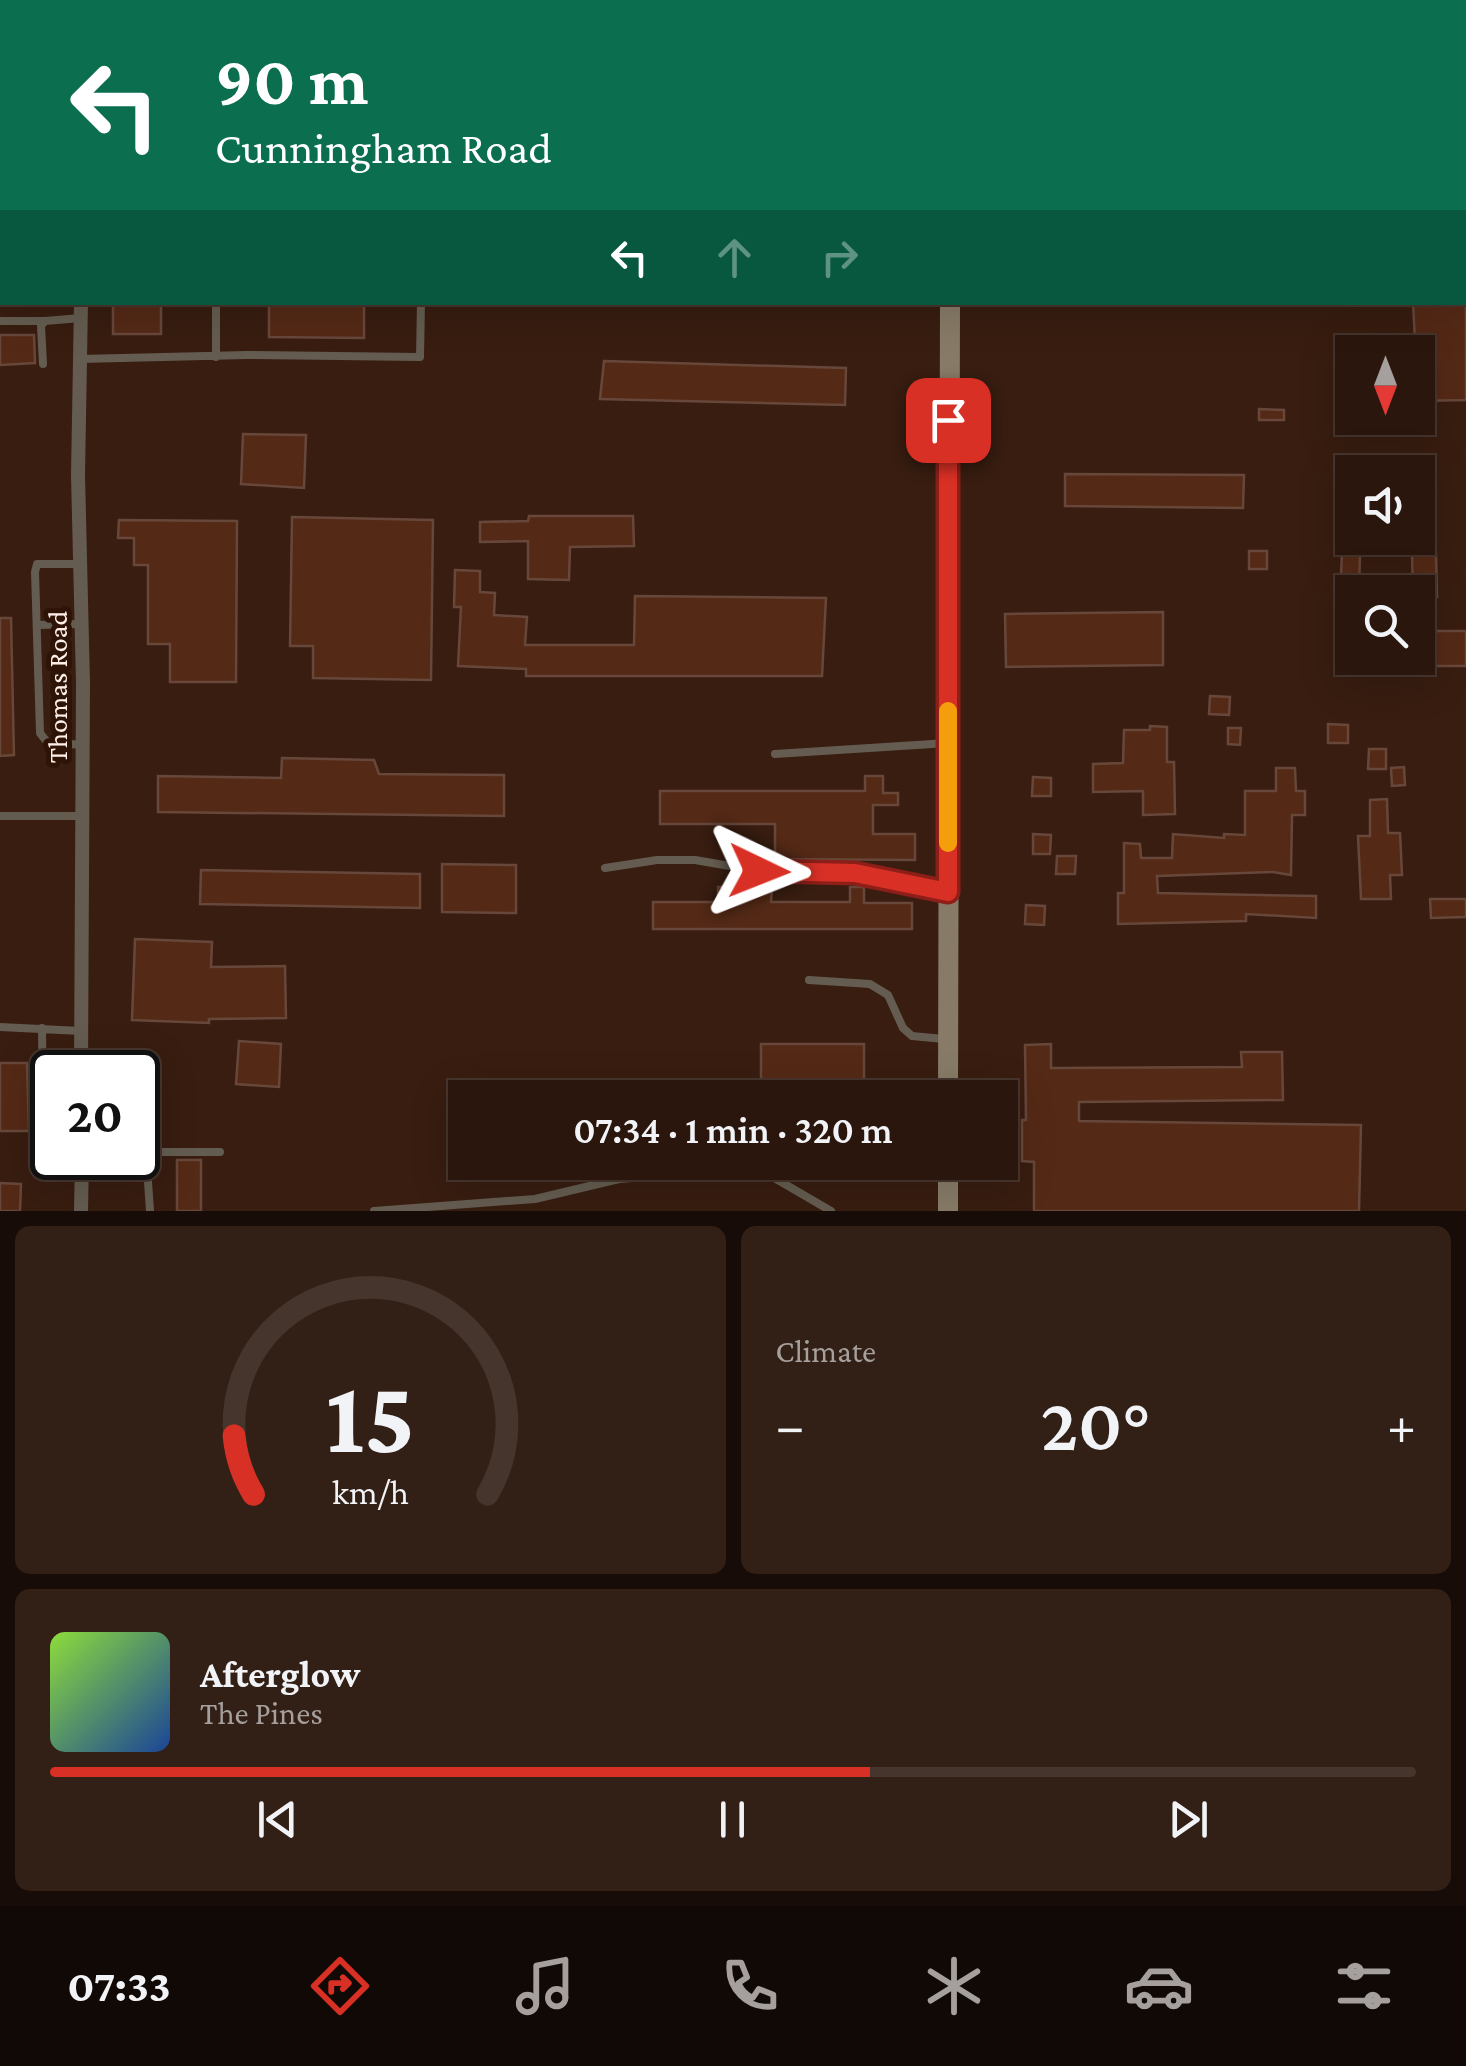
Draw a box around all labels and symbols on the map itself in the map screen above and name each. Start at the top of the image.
north arrow [1335,335,1435,435]
pin [906,378,991,463]
street label: Thomas Road [42,610,73,763]
position arrow [707,819,811,923]
speed limit sign: 20 [30,1050,160,1180]

